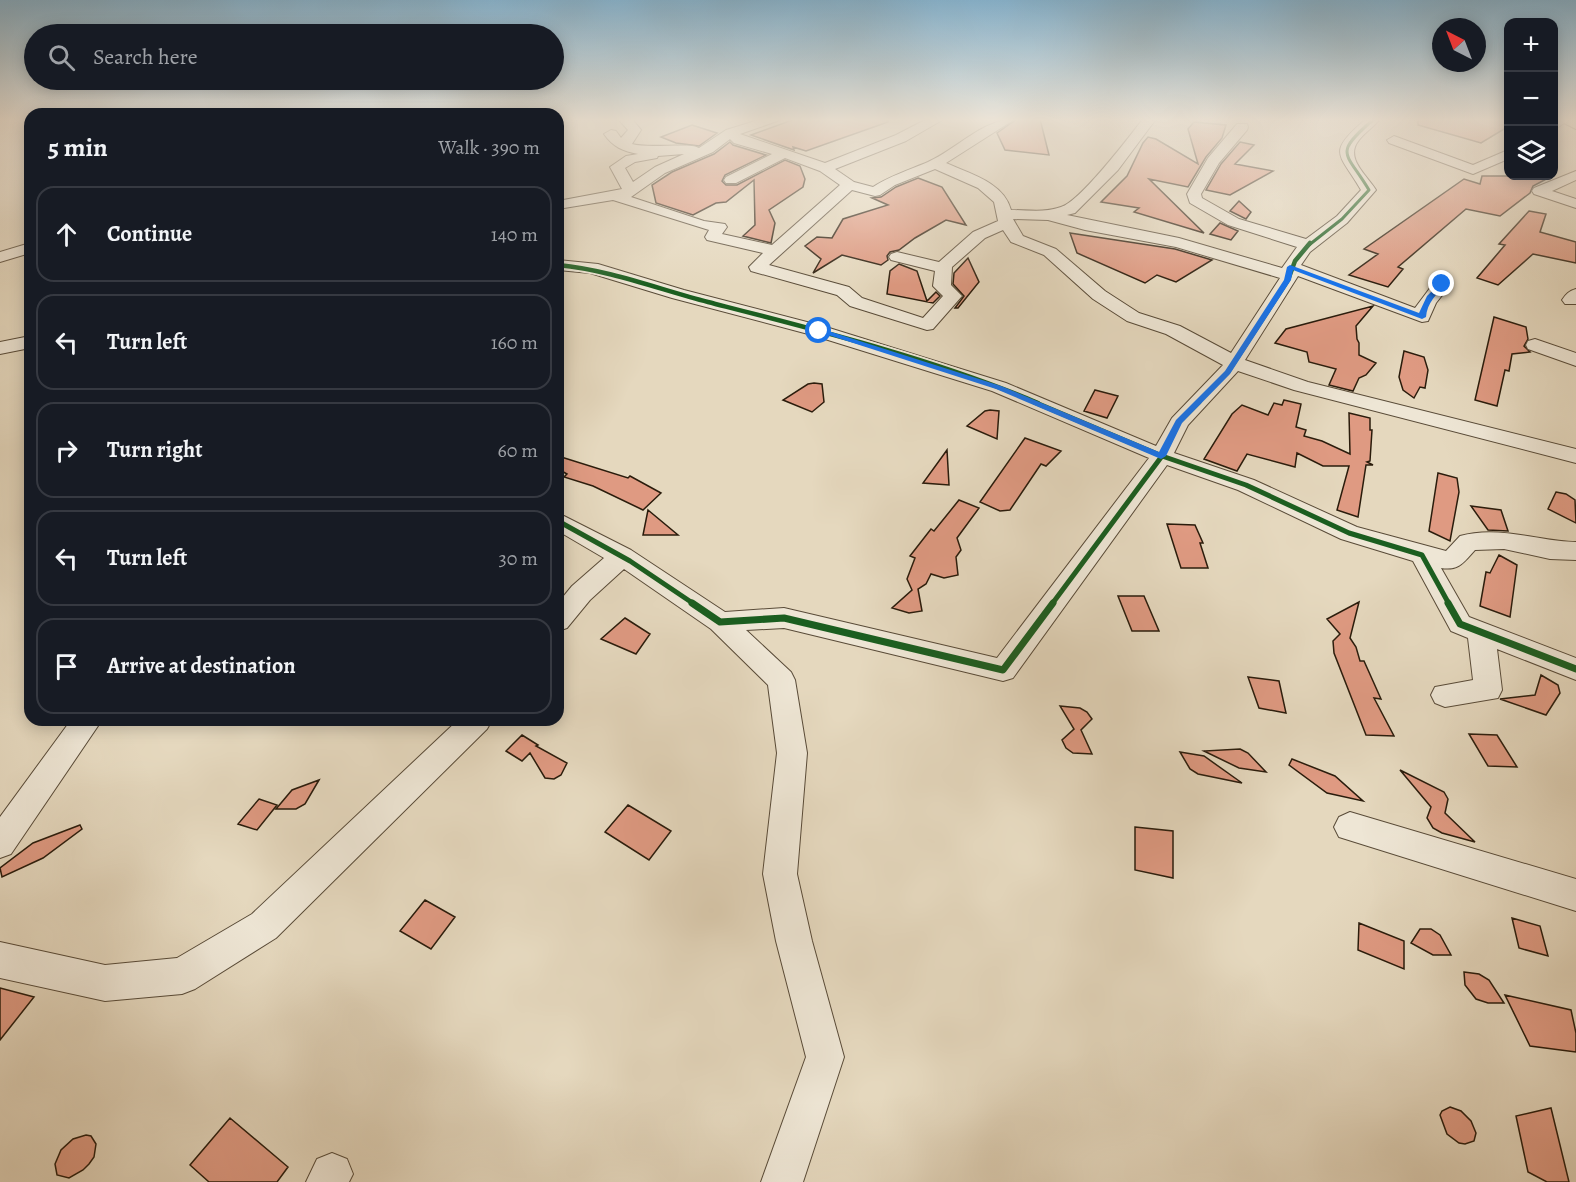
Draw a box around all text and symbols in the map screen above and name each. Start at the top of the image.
north arrow [1432,18,1486,72]
map controls [1504,18,1558,180]
button: + [1504,18,1558,72]
search box [24,24,564,90]
icon: search [45,41,78,74]
text: Search here [93,42,198,72]
button: − [1504,72,1558,126]
button: layers [1504,126,1558,180]
text: 5 min [48,130,108,165]
text: Walk · 390 m [438,134,540,161]
icon: ahead [50,218,83,251]
text: Continue [107,219,192,249]
text: 140 m [491,221,538,248]
route end [1428,270,1454,296]
route start [805,317,831,343]
icon: left [50,326,83,359]
text: Turn left [107,327,187,357]
text: 160 m [491,329,538,356]
icon: right [50,434,83,467]
text: Turn right [107,435,203,465]
text: 60 m [498,437,538,464]
icon: left [50,542,83,575]
text: Turn left [107,543,187,573]
text: 30 m [498,545,538,572]
icon: arrive [50,650,83,683]
text: Arrive at destination [107,651,296,681]

